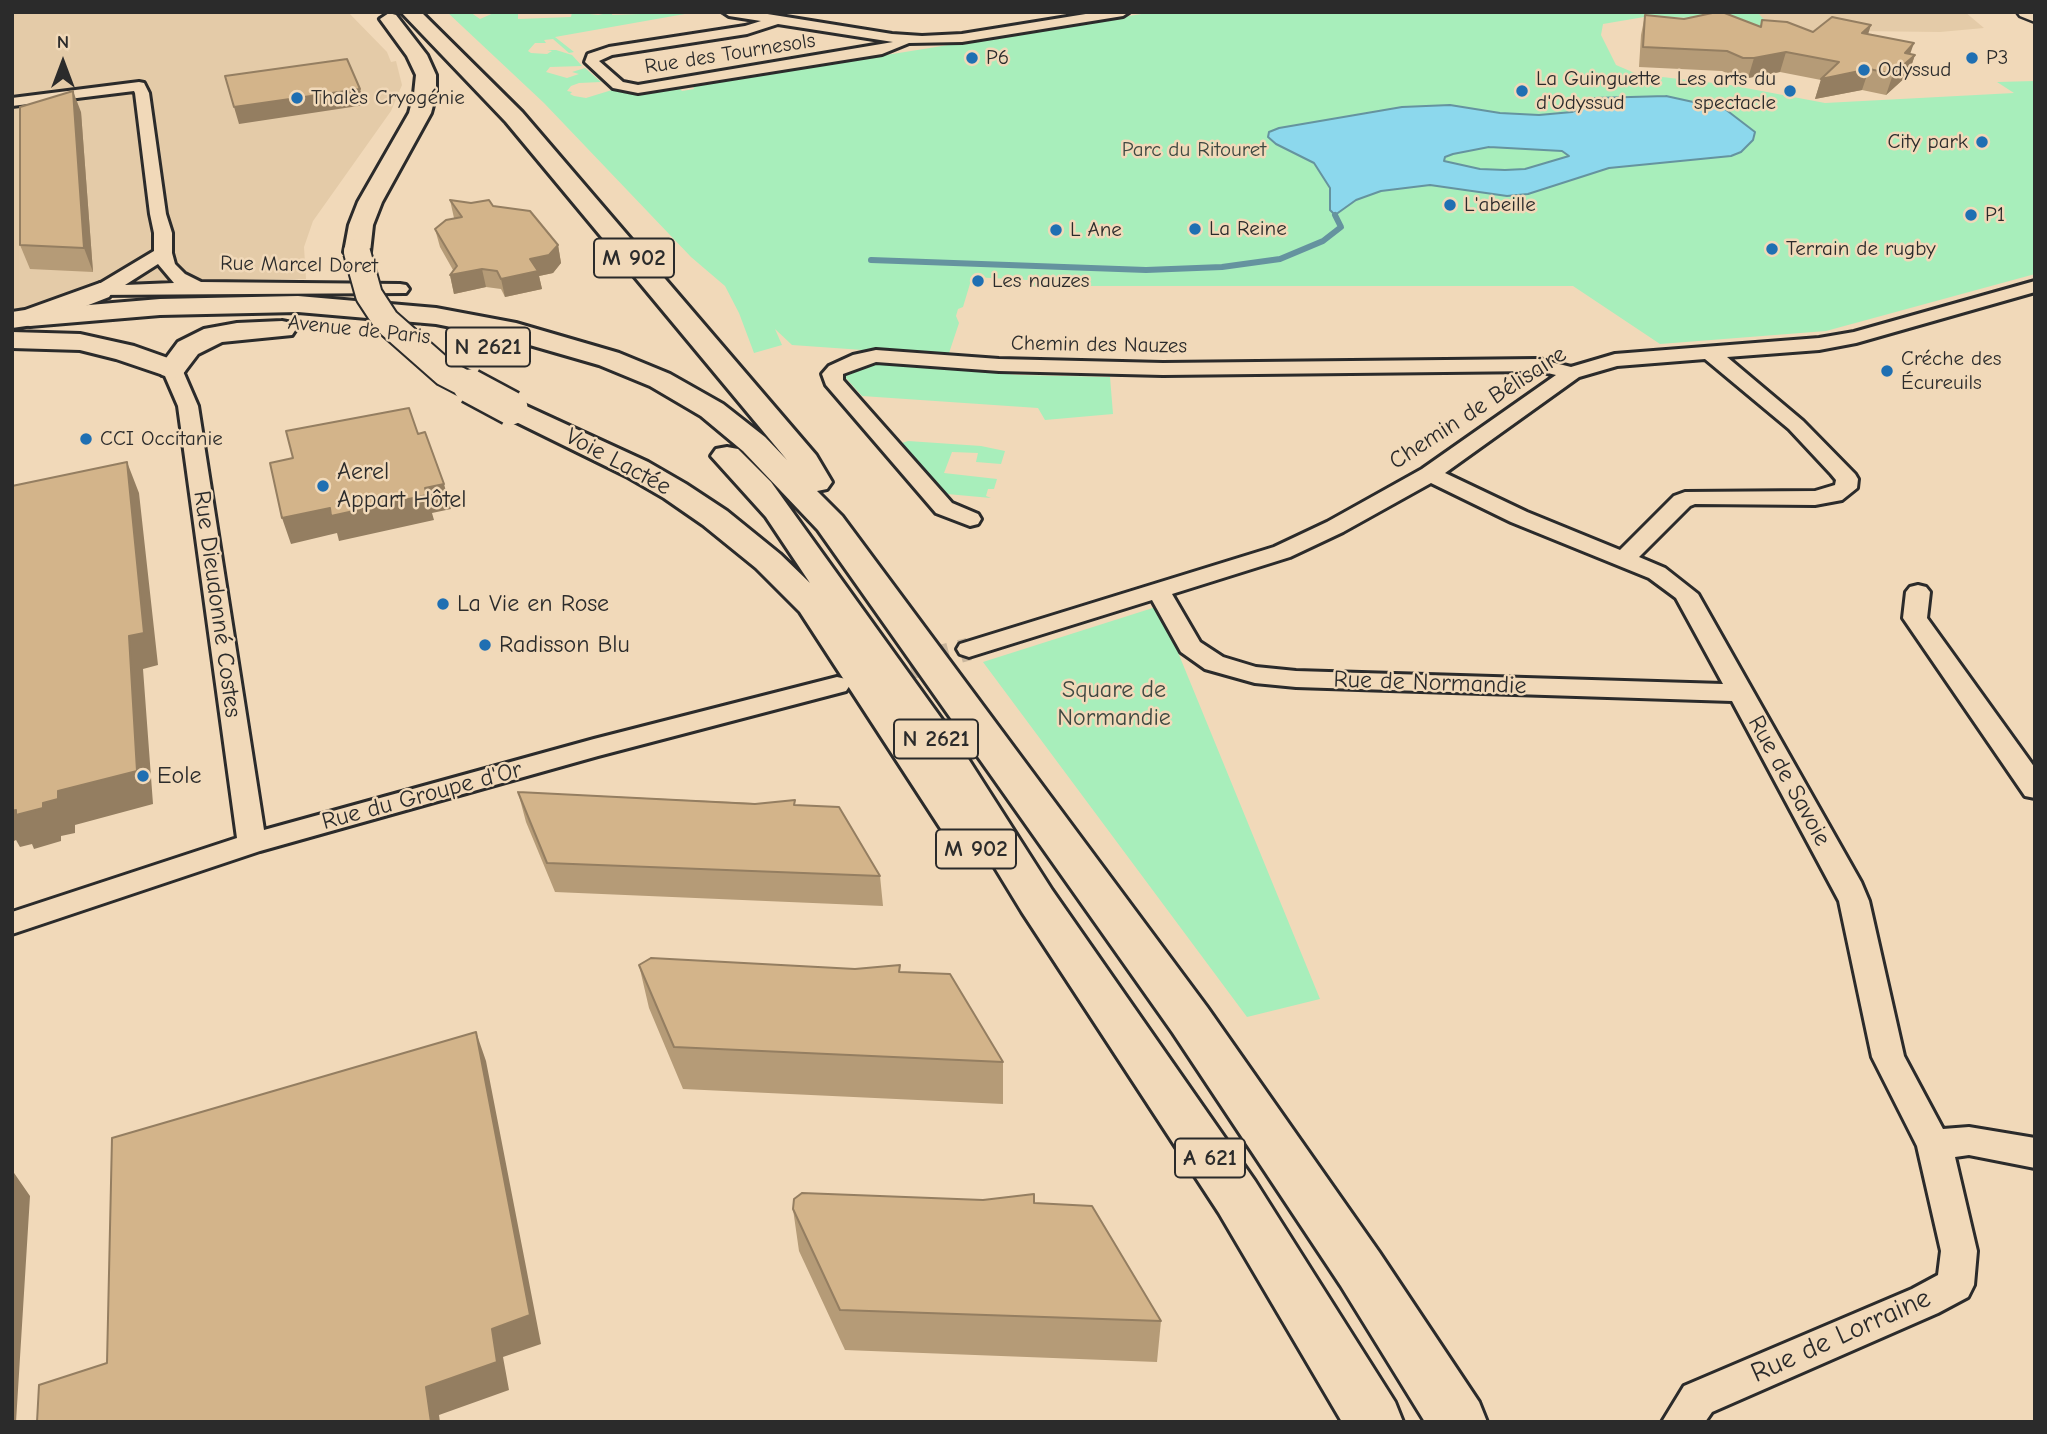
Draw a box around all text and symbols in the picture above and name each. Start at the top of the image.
north arrow [28,28,98,98]
street label: Rue des Tournesols [643,28,817,80]
text: N [57,31,69,53]
place label: P6 [986,45,1009,71]
place label: P3 [1986,45,2008,71]
marker: P6 [964,50,980,66]
marker: P3 [1964,50,1980,66]
place label: Odyssud [1878,57,1951,83]
marker: Odyssud [1856,62,1872,78]
place label: La Guinguette d'Odyssud [1536,66,1660,116]
place label: Les arts du spectacle [1677,66,1776,116]
marker: La Guinguette d'Odyssud [1514,83,1530,99]
marker: Les arts du spectacle [1782,83,1798,99]
place label: Thalès Cryogénie [311,85,465,111]
marker: Thalès Cryogénie [289,90,305,106]
place label: City park [1887,129,1968,155]
marker: City park [1974,134,1990,150]
park label: Parc du Ritouret [1122,137,1266,163]
place label: L'abeille [1464,192,1536,218]
marker: L'abeille [1442,197,1458,213]
place label: P1 [1985,202,2005,228]
marker: P1 [1963,207,1979,223]
place label: La Reine [1209,216,1287,242]
place label: L Ane [1070,217,1122,243]
marker: La Reine [1187,221,1203,237]
marker: L Ane [1048,222,1064,238]
place label: Terrain de rugby [1786,236,1936,262]
road number: M 902 [594,238,674,278]
marker: Terrain de rugby [1764,241,1780,257]
street label: Rue Marcel Doret [220,251,378,279]
place label: Les nauzes [992,268,1089,294]
marker: Les nauzes [970,273,986,289]
street label: Avenue de Paris [286,310,432,350]
road number: N 2621 [446,328,530,366]
street label: Chemin des Nauzes [1011,331,1187,359]
street label: Chemin de Bélisaire [1384,340,1572,476]
place label: Créche des Écureuils [1901,346,2001,396]
marker: Créche des Écureuils [1879,363,1895,379]
street label: Voie Lactée [560,422,676,502]
place label: CCI Occitanie [100,426,223,452]
marker: CCI Occitanie [78,431,94,447]
place label: Aerel Appart Hôtel [337,458,467,514]
marker: Aerel Appart Hôtel [315,478,331,494]
street label: Rue Dieudonné Costes [187,489,247,719]
place label: La Vie en Rose [457,590,609,618]
marker: La Vie en Rose [435,596,451,612]
place label: Radisson Blu [499,631,630,659]
marker: Radisson Blu [477,637,493,653]
street label: Rue de Normandie [1333,665,1527,701]
park label: Square de Normandie [1057,676,1171,732]
street label: Rue de Savoie [1741,711,1837,851]
road number: N 2621 [894,720,978,758]
street label: Rue du Groupe d'Or [319,755,525,837]
place label: Eole [157,762,201,790]
marker: Eole [135,768,151,784]
road number: M 902 [936,830,1016,869]
road number: A 621 [1175,1138,1245,1177]
street label: Rue de Lorraine [1746,1281,1936,1391]

